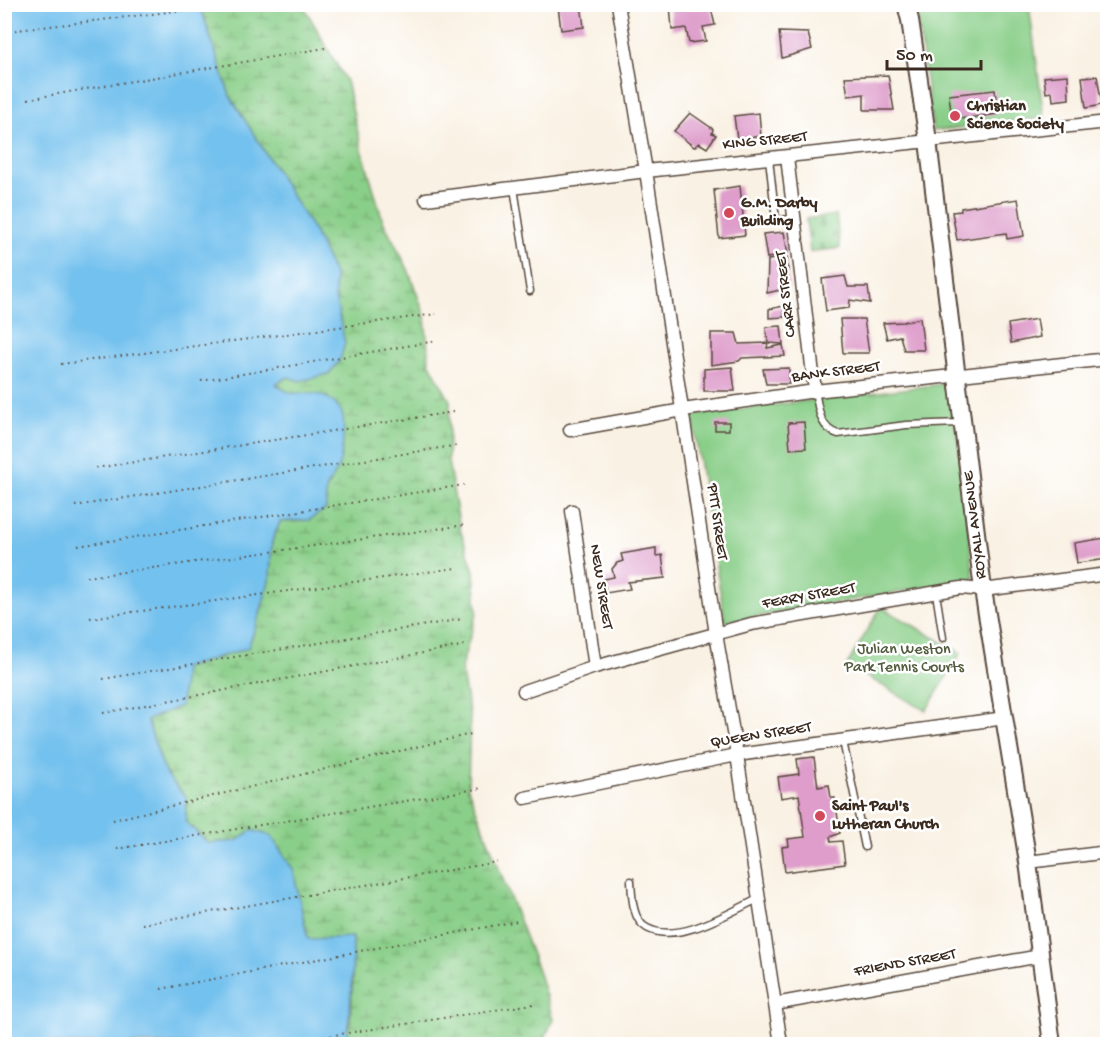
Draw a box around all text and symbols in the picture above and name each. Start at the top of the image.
scale bar [887,33,982,71]
text: 50 m [896,46,933,67]
place label: Christian Science Society [966,98,1064,135]
marker: Christian Science Society [948,109,962,123]
street label: KING STREET [722,128,809,156]
place label: G.M. Darby Building [740,195,817,232]
marker: G.M. Darby Building [722,206,736,220]
street label: CARR STREET [772,249,802,338]
street label: BANK STREET [790,358,882,388]
street label: ROYALL AVENUE [960,469,992,580]
street label: PITT STREET [701,482,731,562]
street label: NEW STREET [584,543,616,632]
street label: FERRY STREET [760,579,858,615]
park label: Julian Weston Park Tennis Courts [843,641,965,678]
street label: QUEEN STREET [709,718,814,753]
place label: Saint Paul's Lutheran Church [832,798,940,835]
marker: Saint Paul's Lutheran Church [813,809,827,823]
street label: FRIEND STREET [852,946,958,982]

